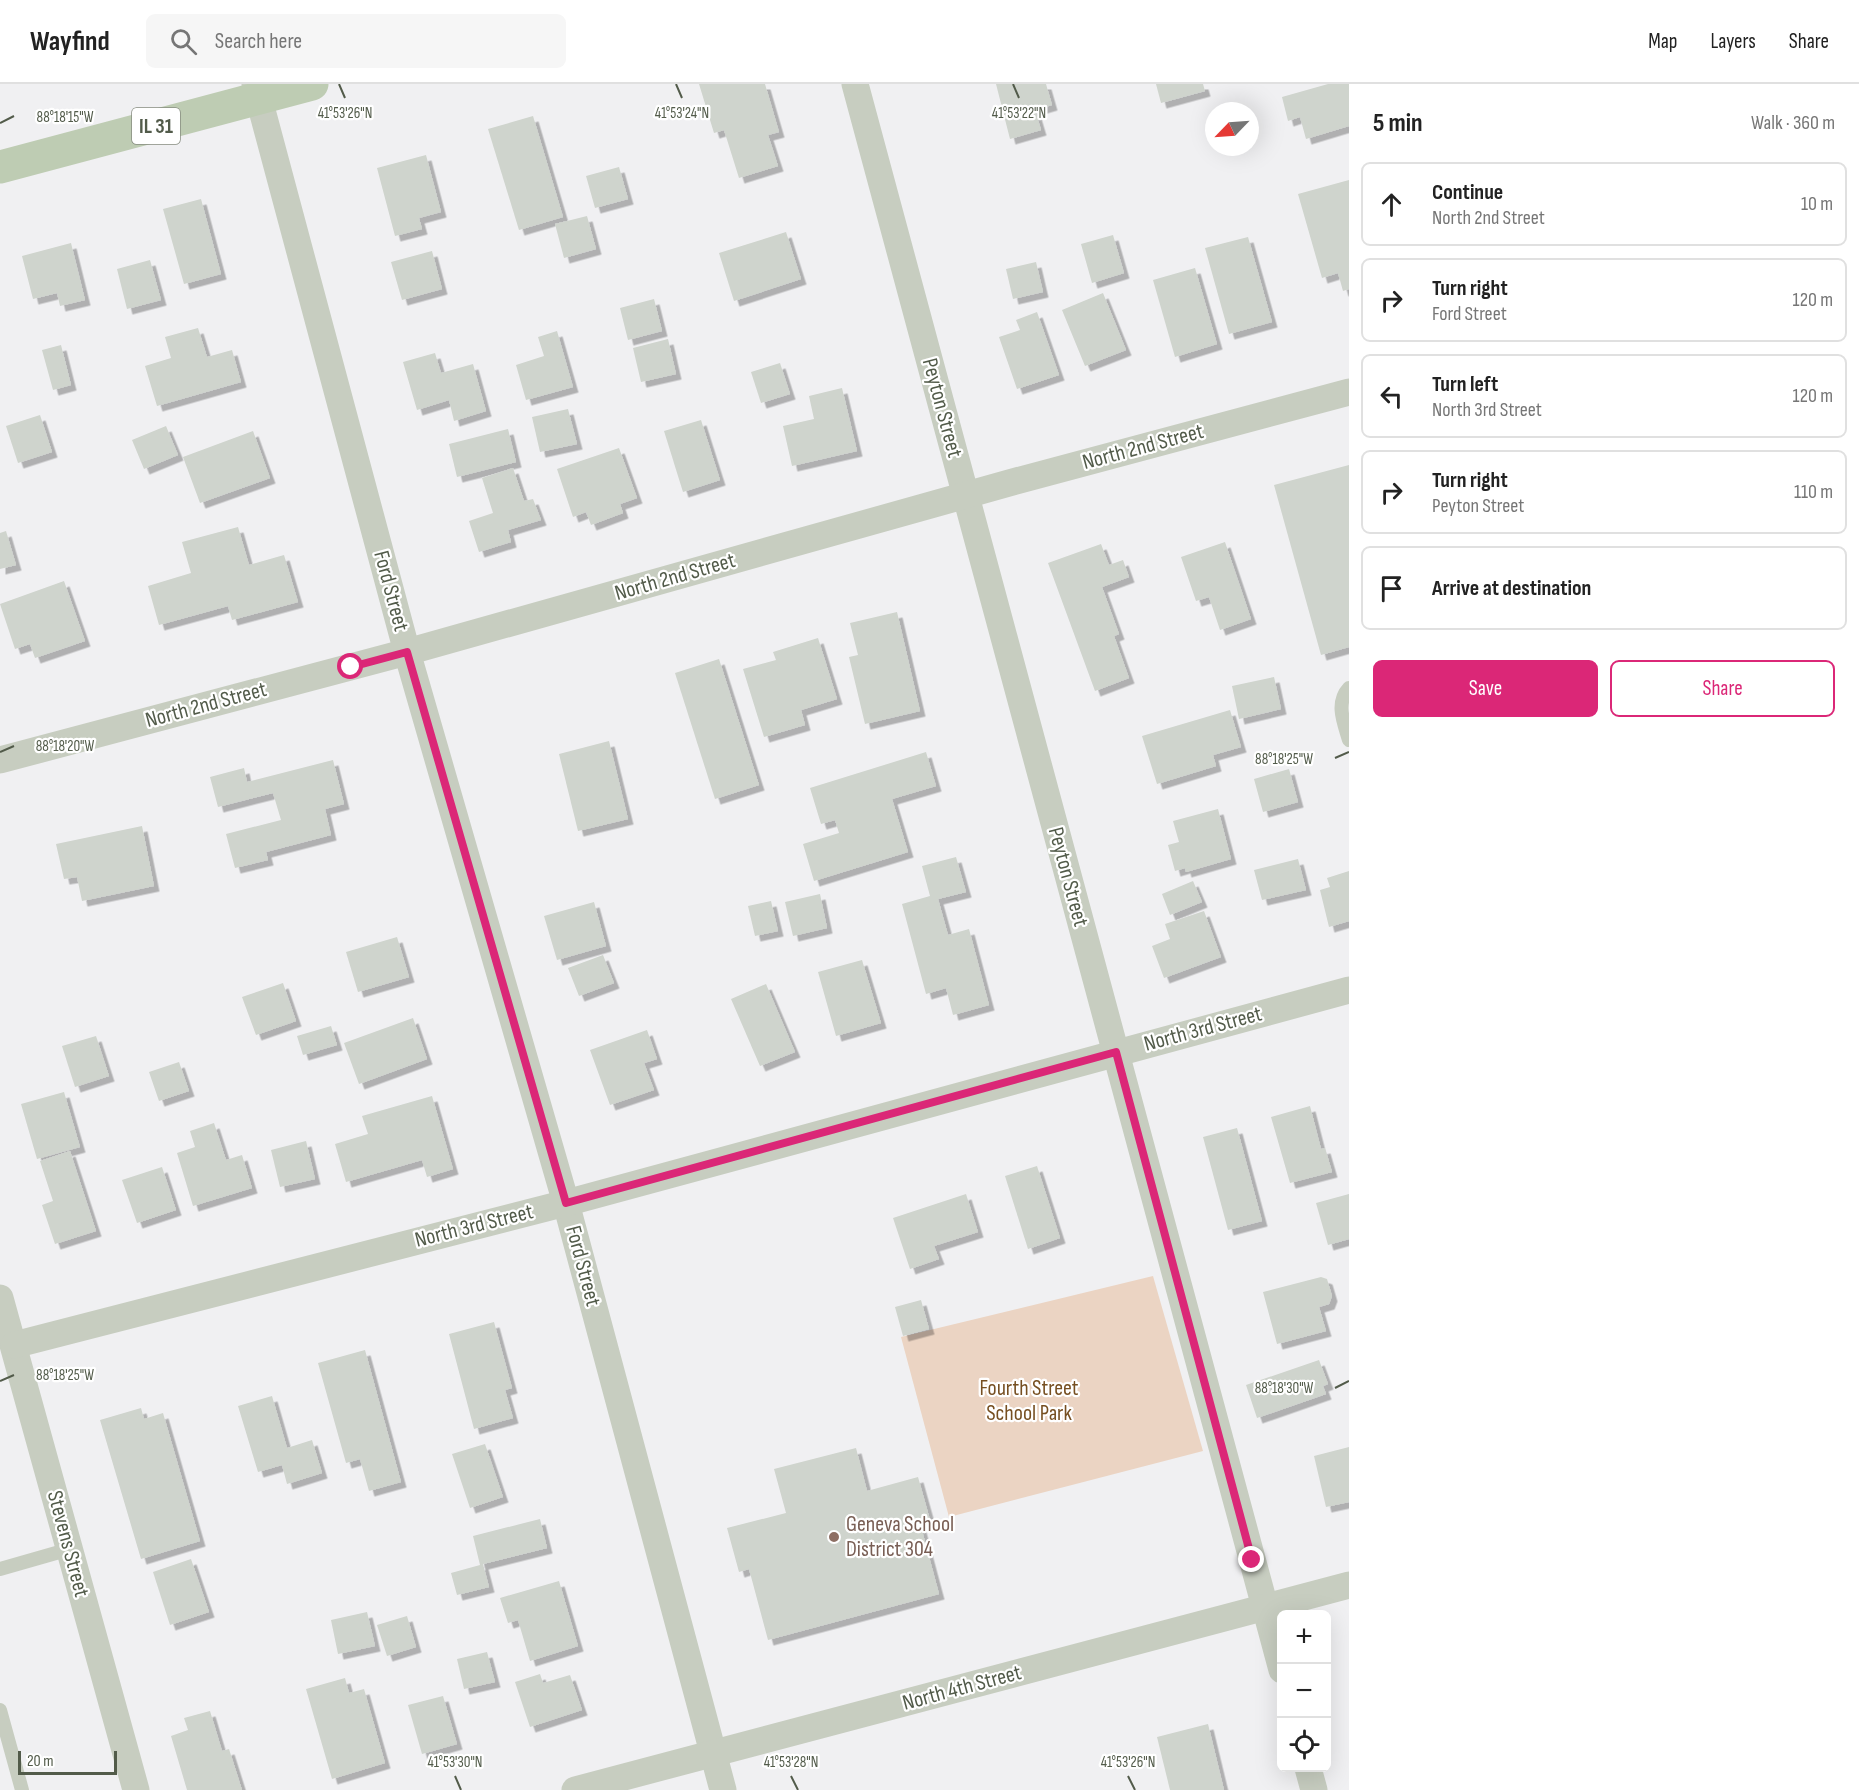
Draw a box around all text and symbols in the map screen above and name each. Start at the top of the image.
search box [146,14,566,68]
text: Wayfind [30,25,110,58]
icon: search [167,25,200,58]
text: Search here [215,28,302,55]
text: Map [1648,29,1677,54]
text: Layers [1710,29,1756,54]
text: Share [1789,29,1829,54]
north arrow [1205,102,1259,156]
text: 41°53'26"N [318,104,372,123]
text: 41°53'24"N [655,104,709,123]
text: 41°53'22"N [992,104,1046,123]
text: 88°18'15"W [37,108,94,127]
road number: IL 31 [132,108,180,144]
text: 5 min [1373,108,1423,139]
text: Walk · 360 m [1751,111,1835,135]
text: Continue [1432,179,1503,206]
icon: ahead [1375,188,1408,221]
text: 10 m [1801,192,1833,216]
text: North 2nd Street [1432,206,1545,230]
text: Turn right [1432,275,1508,302]
icon: right [1375,284,1408,317]
text: 120 m [1793,288,1833,312]
text: Ford Street [1432,302,1507,326]
street label: Peyton Street [916,355,968,461]
text: Turn left [1432,371,1498,398]
icon: left [1375,380,1408,413]
text: 120 m [1793,384,1833,408]
text: North 3rd Street [1432,398,1542,422]
street label: North 2nd Street [1080,418,1207,476]
text: Turn right [1432,467,1508,494]
icon: right [1375,476,1408,509]
text: 110 m [1794,480,1833,504]
text: Peyton Street [1432,494,1524,518]
street label: North 2nd Street [612,547,739,607]
street label: Ford Street [367,548,415,634]
icon: arrive [1375,572,1408,605]
text: Arrive at destination [1432,575,1591,602]
route start [337,653,363,679]
button: Save [1373,660,1598,717]
button: Share [1610,660,1835,717]
street label: North 2nd Street [143,676,270,734]
text: 88°18'20"W [36,737,94,756]
text: 88°18'25"W [1255,750,1313,769]
street label: Peyton Street [1042,824,1094,930]
street label: North 3rd Street [1141,1000,1265,1058]
street label: North 3rd Street [412,1198,536,1254]
street label: Ford Street [559,1223,607,1309]
text: 88°18'25"W [36,1366,94,1385]
park label: Fourth Street School Park [980,1375,1079,1427]
text: 88°18'30"W [1255,1379,1314,1398]
street label: Stevens Street [41,1488,95,1600]
place label: Geneva School District 304 [846,1511,954,1563]
marker: Geneva School District 304 [827,1530,841,1544]
route end [1238,1546,1264,1572]
map controls [1277,1610,1331,1772]
button: + [1277,1610,1331,1664]
street label: North 4th Street [900,1659,1025,1717]
button: − [1277,1664,1331,1718]
button: locate [1277,1718,1331,1772]
scale bar [18,1748,117,1776]
text: 20 m [27,1752,54,1771]
text: 41°53'30"N [428,1753,482,1772]
text: 41°53'28"N [764,1753,818,1772]
text: 41°53'26"N [1101,1753,1155,1772]

